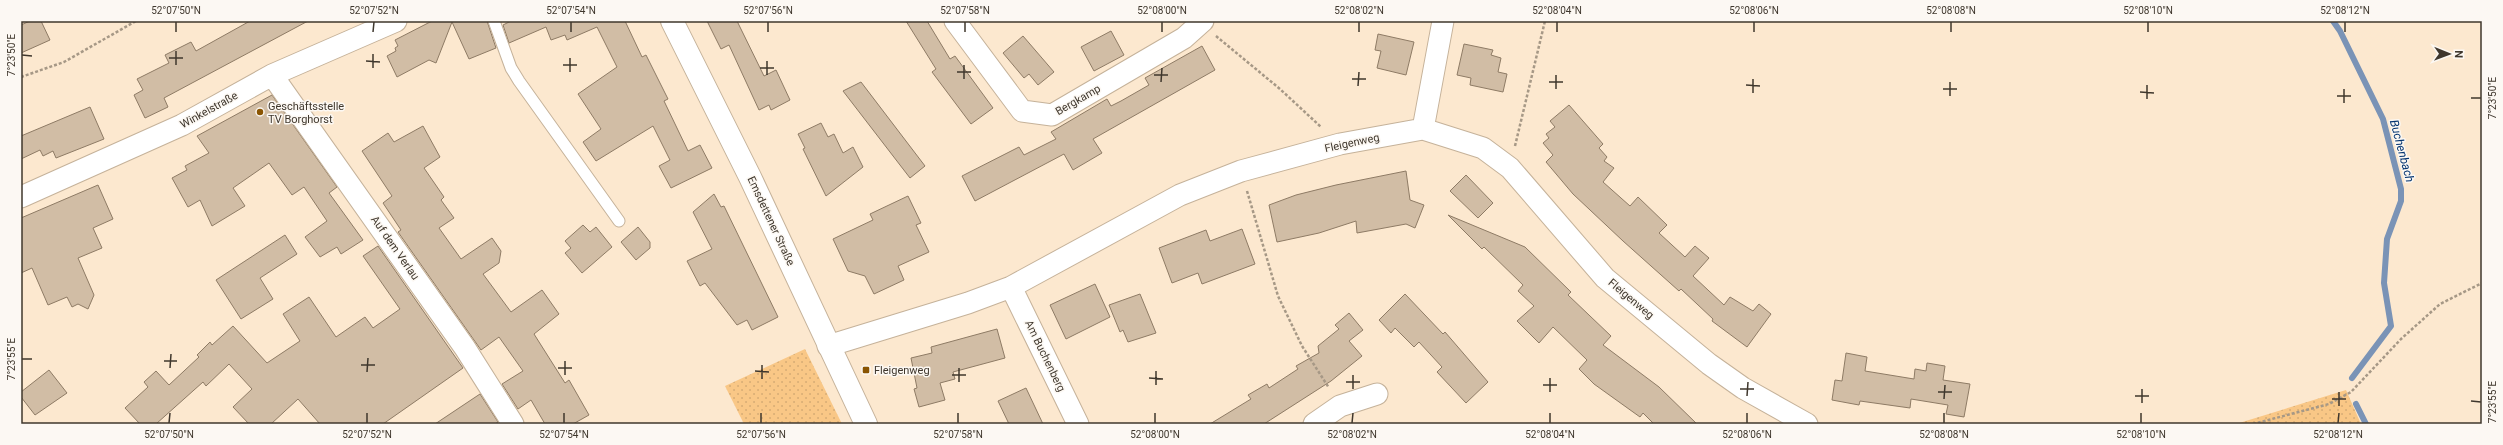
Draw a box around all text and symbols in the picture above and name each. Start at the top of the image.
text: 52°07'50"N [151,5,201,16]
text: 52°07'52"N [349,5,399,16]
text: 52°07'54"N [546,5,596,16]
text: 52°07'56"N [743,5,793,16]
text: 52°07'58"N [940,5,990,16]
text: 52°08'00"N [1137,5,1187,16]
text: 52°08'02"N [1334,5,1384,16]
text: 52°08'04"N [1532,5,1582,16]
text: 52°08'06"N [1729,5,1779,16]
text: 52°08'08"N [1926,5,1976,16]
text: 52°08'10"N [2123,5,2173,16]
text: 52°08'12"N [2320,5,2370,16]
text: 7°23'50"E [6,33,17,76]
north arrow [2429,34,2469,74]
text: N [2452,50,2465,58]
text: 7°23'50"E [2487,76,2498,119]
street label: Bergkamp [1053,82,1103,118]
street label: Winkelstraße [178,89,240,131]
place label: Geschäftsstelle TV Borghorst [268,100,344,126]
marker: Geschäftsstelle TV Borghorst [255,107,265,117]
water label: Buchenbach [2387,118,2417,184]
street label: Fleigenweg [1323,131,1381,155]
street label: Emsdettener Straße [745,174,797,268]
street label: Auf dem Verlau [368,213,422,283]
street label: Fleigenweg [1606,276,1656,322]
street label: Am Buchenberg [1022,318,1068,394]
text: 7°23'55"E [6,337,17,380]
place label: Fleigenweg [874,364,930,377]
marker: Fleigenweg [861,365,871,375]
text: 7°23'55"E [2487,380,2498,423]
text: 52°07'50"N [144,429,194,440]
text: 52°07'52"N [342,429,392,440]
text: 52°07'54"N [539,429,589,440]
text: 52°07'56"N [736,429,786,440]
text: 52°07'58"N [933,429,983,440]
text: 52°08'00"N [1130,429,1180,440]
text: 52°08'02"N [1327,429,1377,440]
text: 52°08'04"N [1525,429,1575,440]
text: 52°08'06"N [1722,429,1772,440]
text: 52°08'08"N [1919,429,1969,440]
text: 52°08'10"N [2116,429,2166,440]
text: 52°08'12"N [2313,429,2363,440]

